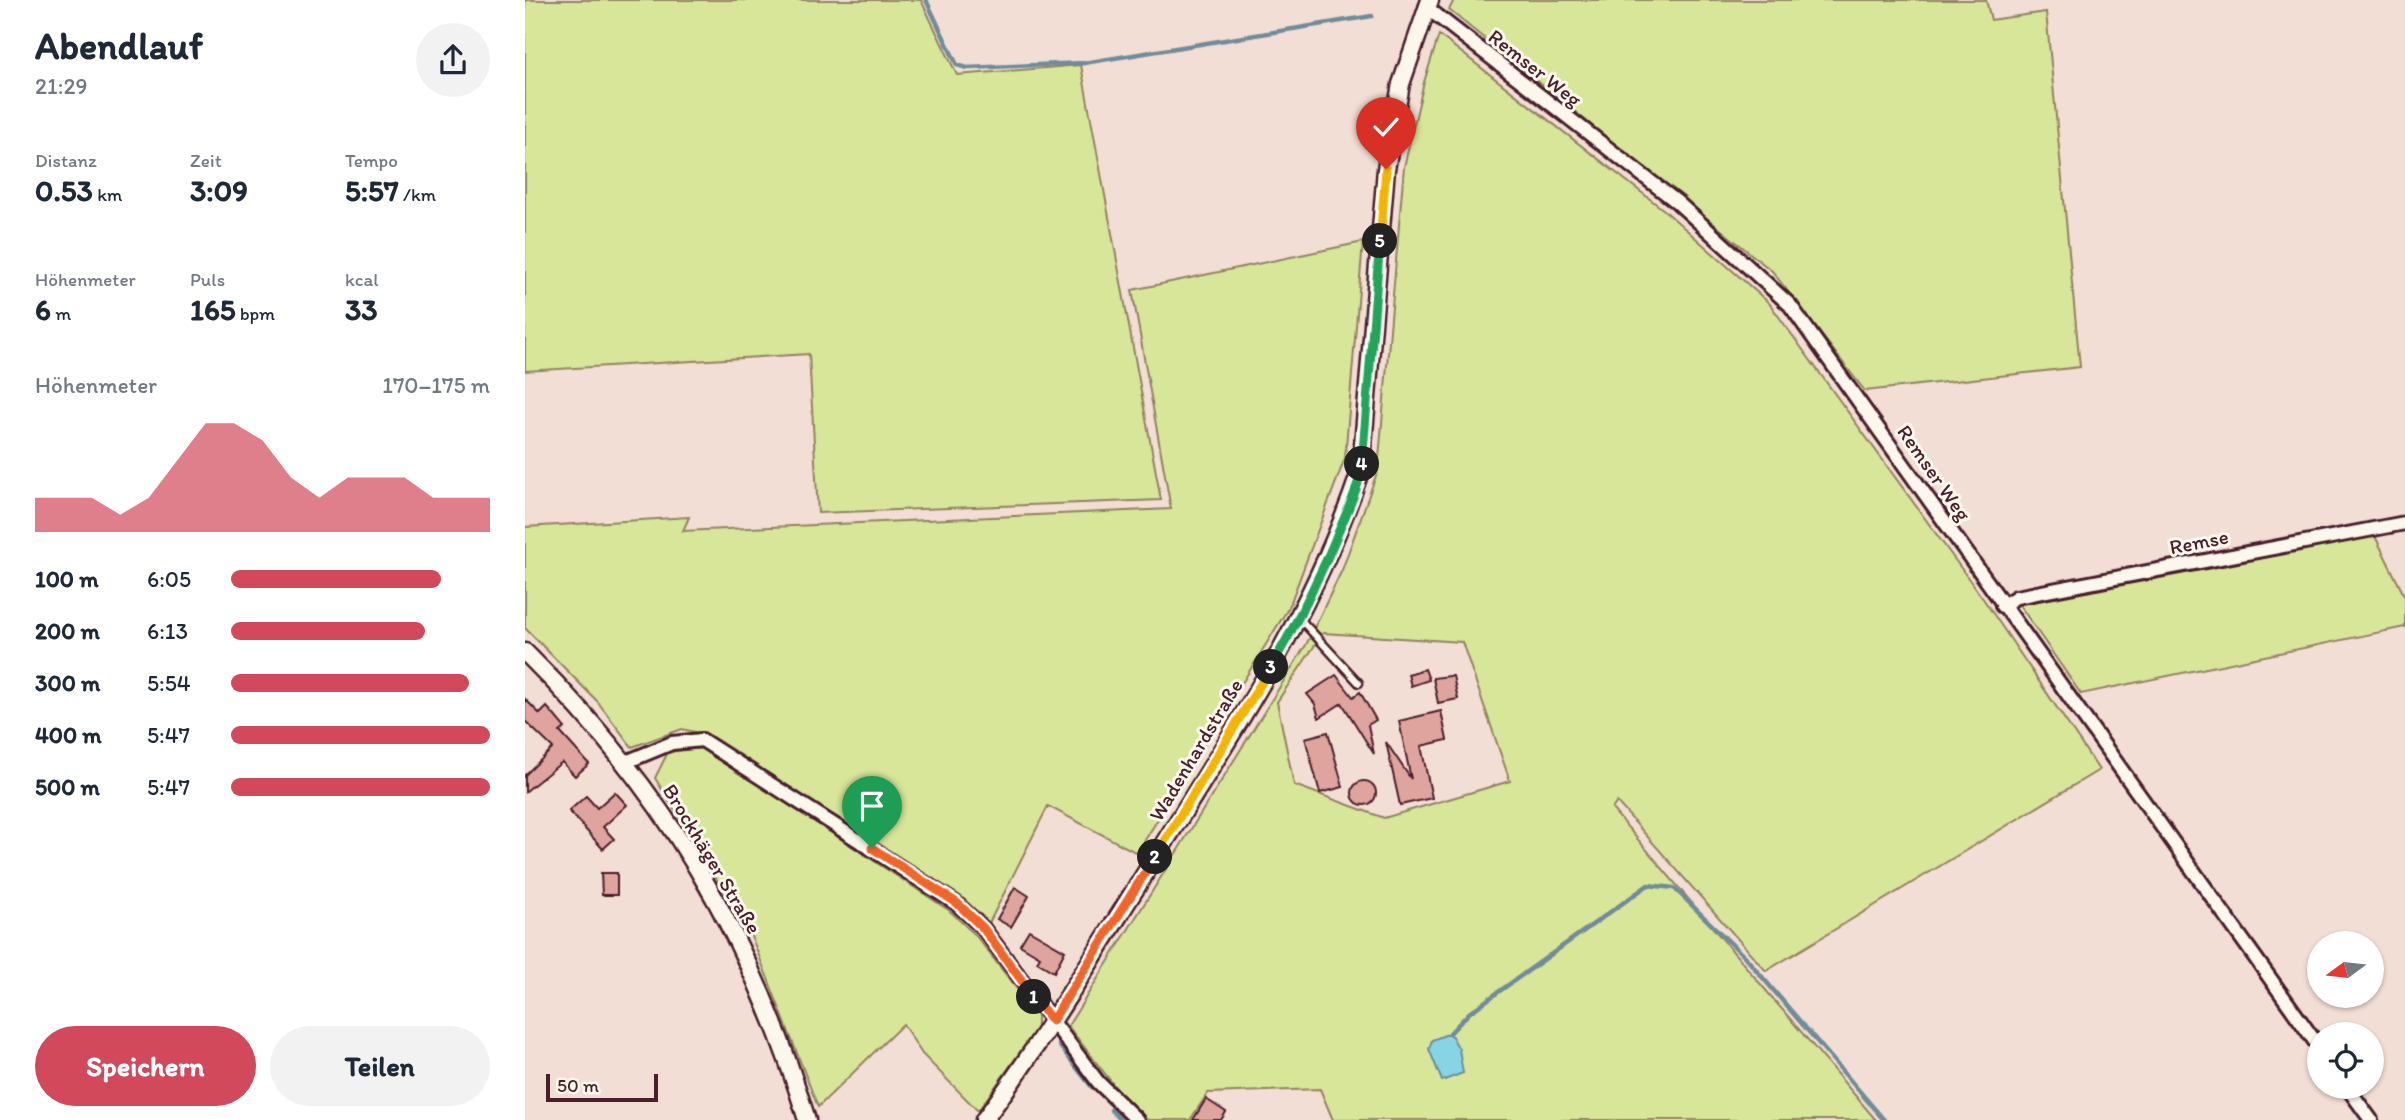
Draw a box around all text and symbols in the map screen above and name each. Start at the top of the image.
text: Abendlauf [35,23,203,69]
button: share [416,23,490,97]
street label: Remser Weg [1484,23,1587,112]
text: 21:29 [35,72,88,100]
pin [1356,97,1416,169]
icon: check [1367,108,1405,146]
text: Distanz [35,149,97,172]
text: Zeit [190,149,222,172]
text: Tempo [345,149,398,172]
text: 0.53 [35,172,93,209]
text: 3:09 [190,172,248,209]
text: 5:57 [345,172,399,209]
text: km [93,183,122,206]
text: /km [399,183,436,206]
pin: 5 [1363,224,1397,258]
text: 5 [1375,229,1384,252]
text: Höhenmeter [35,268,136,291]
text: Puls [190,268,225,291]
text: kcal [345,268,379,291]
text: 6 [35,291,51,328]
text: 165 [190,291,236,328]
text: 33 [345,291,378,328]
text: m [51,302,71,325]
text: bpm [236,302,275,325]
text: Höhenmeter [35,371,157,399]
text: 170–175 m [382,371,490,399]
street label: Remser Weg [1892,420,1977,526]
pin: 4 [1345,447,1379,482]
text: 4 [1356,452,1367,475]
street label: Remse [2167,524,2231,559]
text: 100 m [35,565,99,593]
text: 6:05 [147,565,191,593]
text: 200 m [35,617,100,645]
text: 6:13 [147,617,188,645]
pin: 3 [1253,650,1289,684]
text: 3 [1265,655,1276,678]
text: 300 m [35,669,100,697]
text: 5:54 [147,669,191,697]
street label: Wadenhardstraße [1143,674,1248,825]
text: 400 m [35,721,102,749]
text: 5:47 [147,721,190,749]
text: 500 m [35,773,100,801]
text: 5:47 [147,773,190,801]
pin [842,776,902,848]
street label: Brockhäger Straße [658,779,767,938]
icon: arrive [853,787,891,825]
pin: 2 [1137,840,1173,874]
text: 2 [1150,845,1160,868]
north arrow [2307,931,2383,1008]
map controls [2307,931,2384,1099]
pin: 1 [1016,979,1051,1014]
text: 1 [1029,985,1038,1008]
button: locate [2307,1022,2384,1099]
button: Speichern [35,1026,256,1106]
button: Teilen [270,1026,490,1106]
scale bar [546,1071,658,1103]
text: 50 m [557,1074,599,1097]

